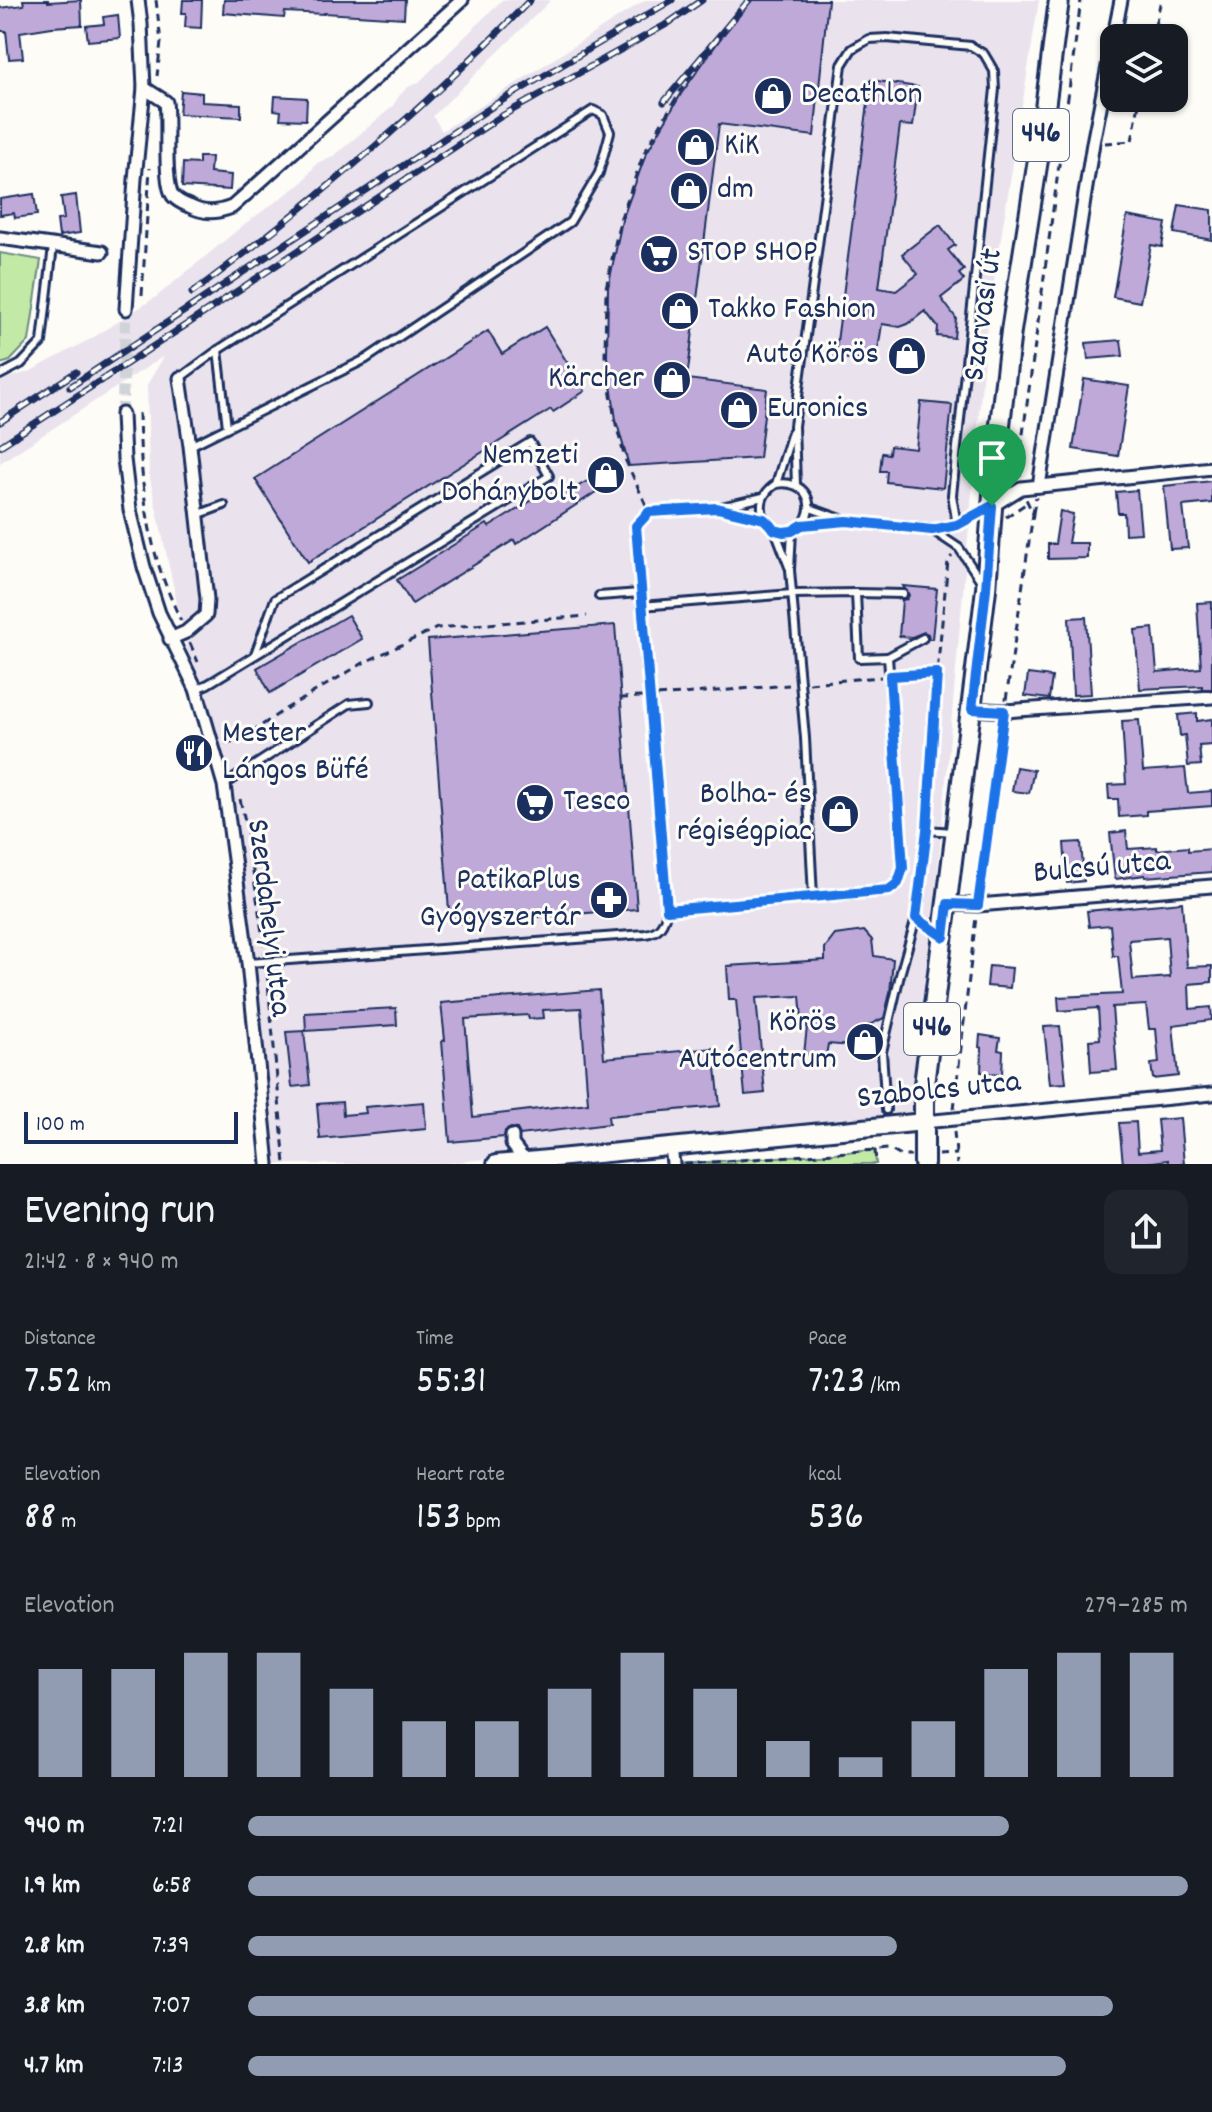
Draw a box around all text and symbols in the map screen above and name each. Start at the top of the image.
map controls [1100,24,1188,112]
button: layers [1100,24,1188,112]
place label: Decathlon [801,73,923,119]
shop icon: Decathlon [752,75,794,117]
road number: 446 [1013,109,1069,161]
place label: KiK [724,124,759,170]
shop icon: KiK [675,126,717,168]
place label: dm [717,168,754,214]
shop icon: dm [668,170,710,212]
place label: STOP SHOP [687,231,818,277]
supermarket icon: STOP SHOP [638,233,680,275]
street label: Szarvasi út [953,245,1017,384]
place label: Takko Fashion [708,288,876,334]
shop icon: Takko Fashion [659,290,701,332]
place label: Autó Körös [746,333,879,379]
shop icon: Autó Körös [886,335,928,377]
place label: Kärcher [548,357,644,403]
shop icon: Kärcher [651,359,693,401]
place label: Euronics [767,387,868,433]
shop icon: Euronics [718,389,760,431]
pin [958,424,1026,506]
place label: Nemzeti Dohánybolt [441,434,578,517]
icon: arrive [970,436,1014,480]
shop icon: Nemzeti Dohánybolt [585,454,627,496]
place label: Mester Lángos Büfé [222,712,369,795]
restaurant icon: Mester Lángos Büfé [173,732,215,774]
place label: Bolha- és régiségpiac [677,773,812,856]
place label: Tesco [563,780,630,826]
supermarket icon: Tesco [514,782,556,824]
shop icon: Bolha- és régiségpiac [819,793,861,835]
street label: Szerdahelyi utca [232,817,302,1020]
street label: Bulcsú utca [1031,840,1173,898]
place label: PatikaPlus Gyógyszertár [419,859,581,942]
pharmacy icon: PatikaPlus Gyógyszertár [588,879,630,921]
place label: Körös Autócentrum [679,1001,837,1084]
road number: 446 [904,1003,960,1055]
shop icon: Körös Autócentrum [844,1021,886,1063]
street label: Szabolcs utca [855,1060,1024,1123]
scale bar [24,1108,238,1144]
text: 100 m [36,1110,85,1141]
text: Evening run [24,1182,215,1245]
button: share [1104,1190,1188,1274]
text: 21:42 · 8 × 940 m [24,1244,179,1281]
text: Distance [24,1324,96,1355]
text: Time [416,1324,454,1355]
text: Pace [808,1324,847,1355]
text: 7.52 [24,1355,82,1412]
text: 55:31 [416,1355,486,1412]
text: 7:23 [808,1355,865,1412]
text: km [82,1371,111,1402]
text: /km [865,1371,901,1402]
text: Elevation [24,1460,101,1491]
text: Heart rate [416,1460,505,1491]
text: kcal [808,1460,841,1491]
text: 88 [24,1491,56,1548]
text: 153 [416,1491,461,1548]
text: 536 [808,1491,864,1548]
text: m [56,1507,76,1538]
text: bpm [461,1507,501,1538]
text: Elevation [24,1588,114,1625]
text: 279–285 m [1084,1588,1188,1625]
text: 940 m [24,1808,85,1845]
text: 7:21 [152,1808,183,1845]
text: 1.9 km [24,1868,80,1905]
text: 6:58 [152,1868,192,1905]
text: 2.8 km [24,1928,85,1965]
text: 7:39 [152,1928,190,1965]
text: 3.8 km [24,1988,85,2025]
text: 7:07 [152,1988,190,2025]
text: 4.7 km [24,2048,84,2085]
text: 7:13 [152,2048,184,2085]

